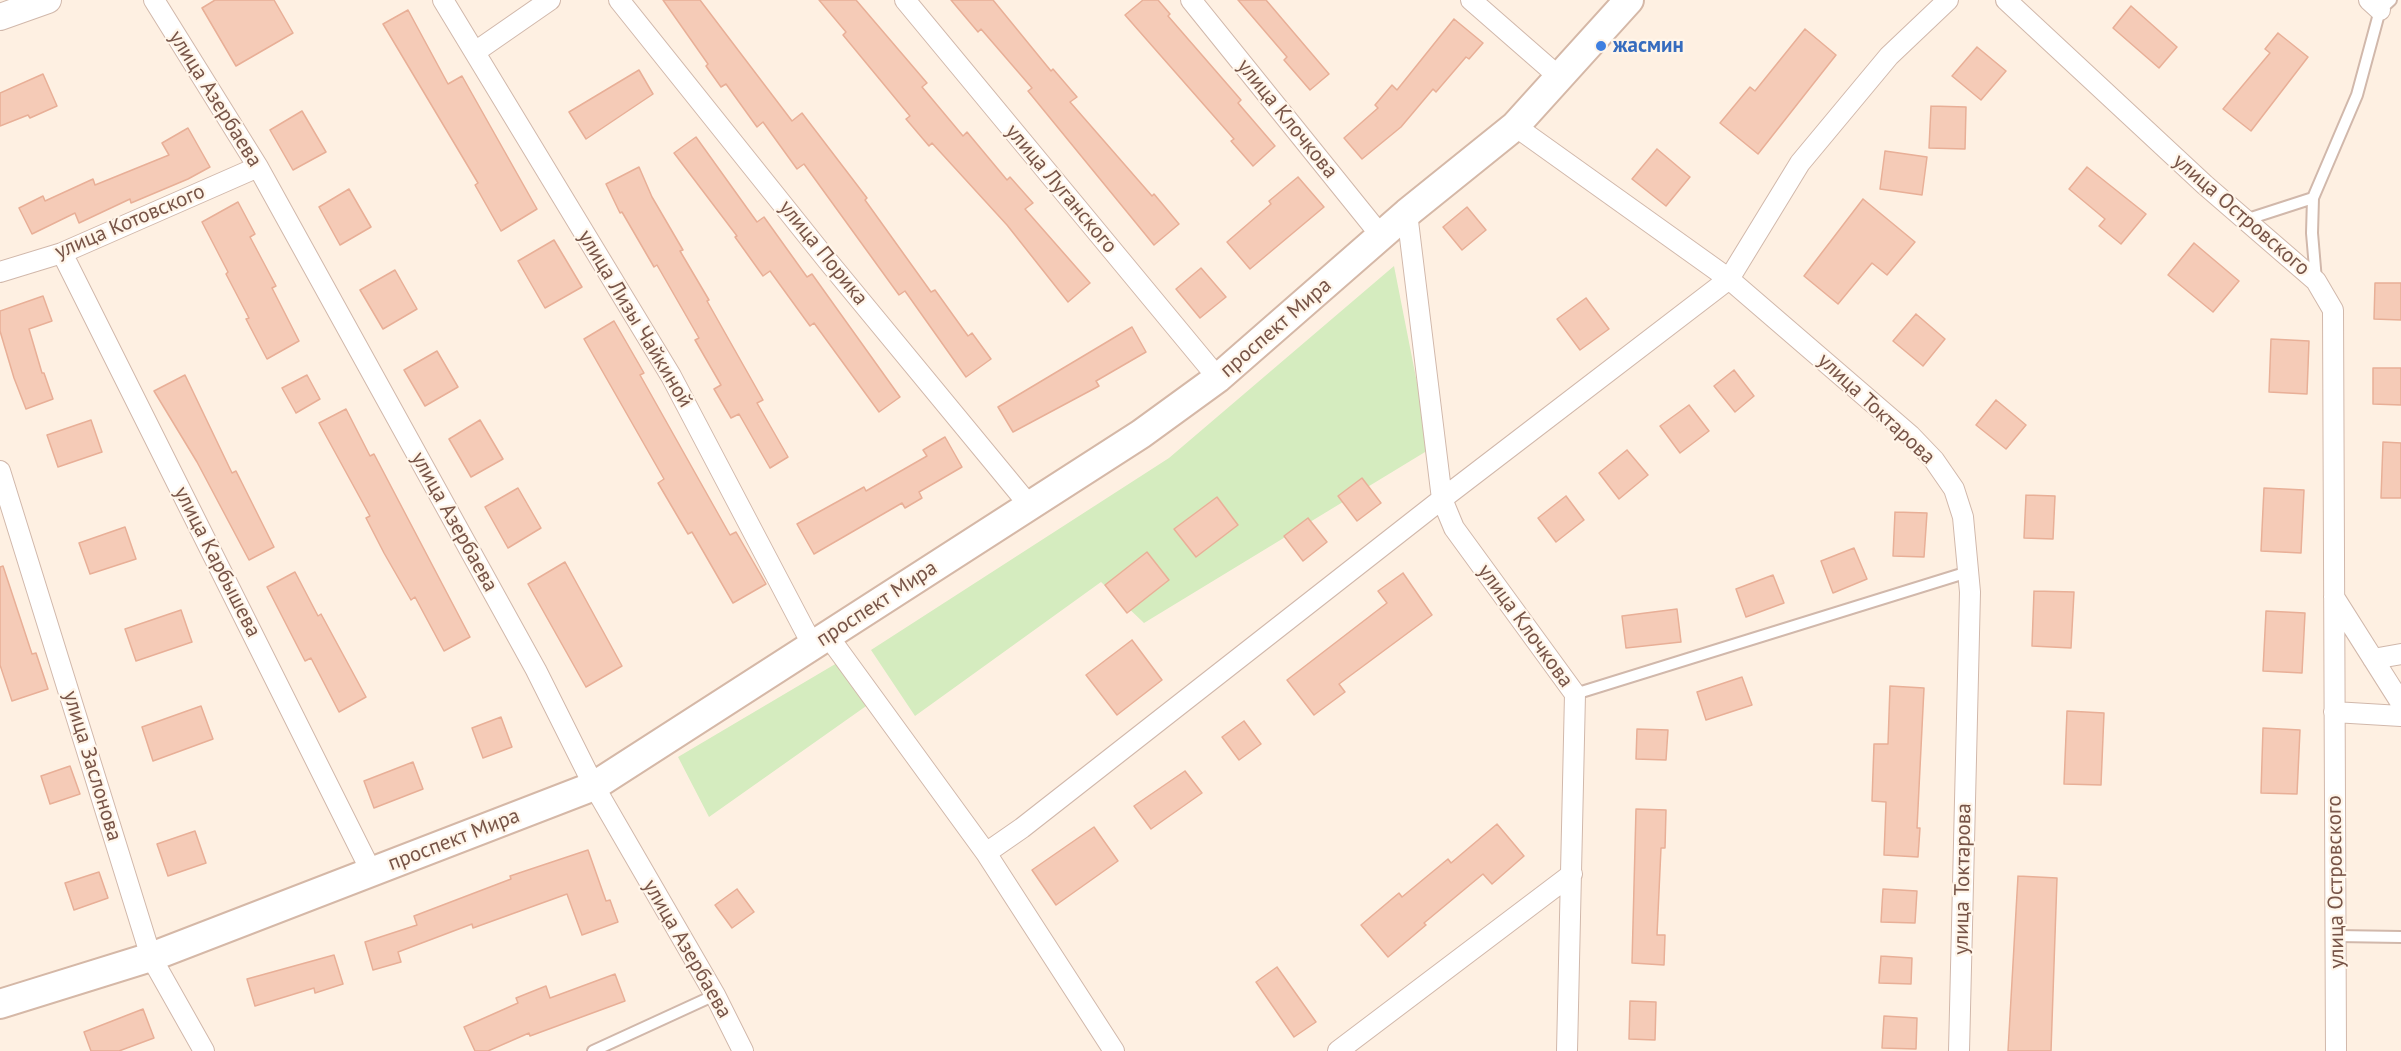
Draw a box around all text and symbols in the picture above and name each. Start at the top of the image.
street label: улица Азербаева [163,26,267,172]
place label: жасмин [1613,33,1684,59]
marker: жасмин [1594,39,1608,53]
street label: улица Клочкова [1231,54,1343,184]
street label: улица Луганского [1000,119,1122,259]
street label: улица Островского [2167,149,2315,281]
street label: улица Котовского [51,179,209,265]
street label: улица Порика [773,196,873,310]
street label: улица Лизы Чайкиной [572,226,698,412]
street label: проспект Мира [1215,273,1337,383]
street label: улица Токтарова [1812,348,1940,470]
street label: улица Азербаева [405,448,503,596]
street label: улица Карбышева [168,482,266,642]
street label: проспект Мира [812,556,942,652]
street label: улица Клочкова [1472,560,1578,692]
street label: улица Заслонова [57,688,127,844]
street label: улица Островского [2322,795,2350,969]
street label: проспект Мира [385,803,523,877]
street label: улица Токтарова [1949,803,1977,955]
street label: улица Азербаева [637,875,737,1023]

